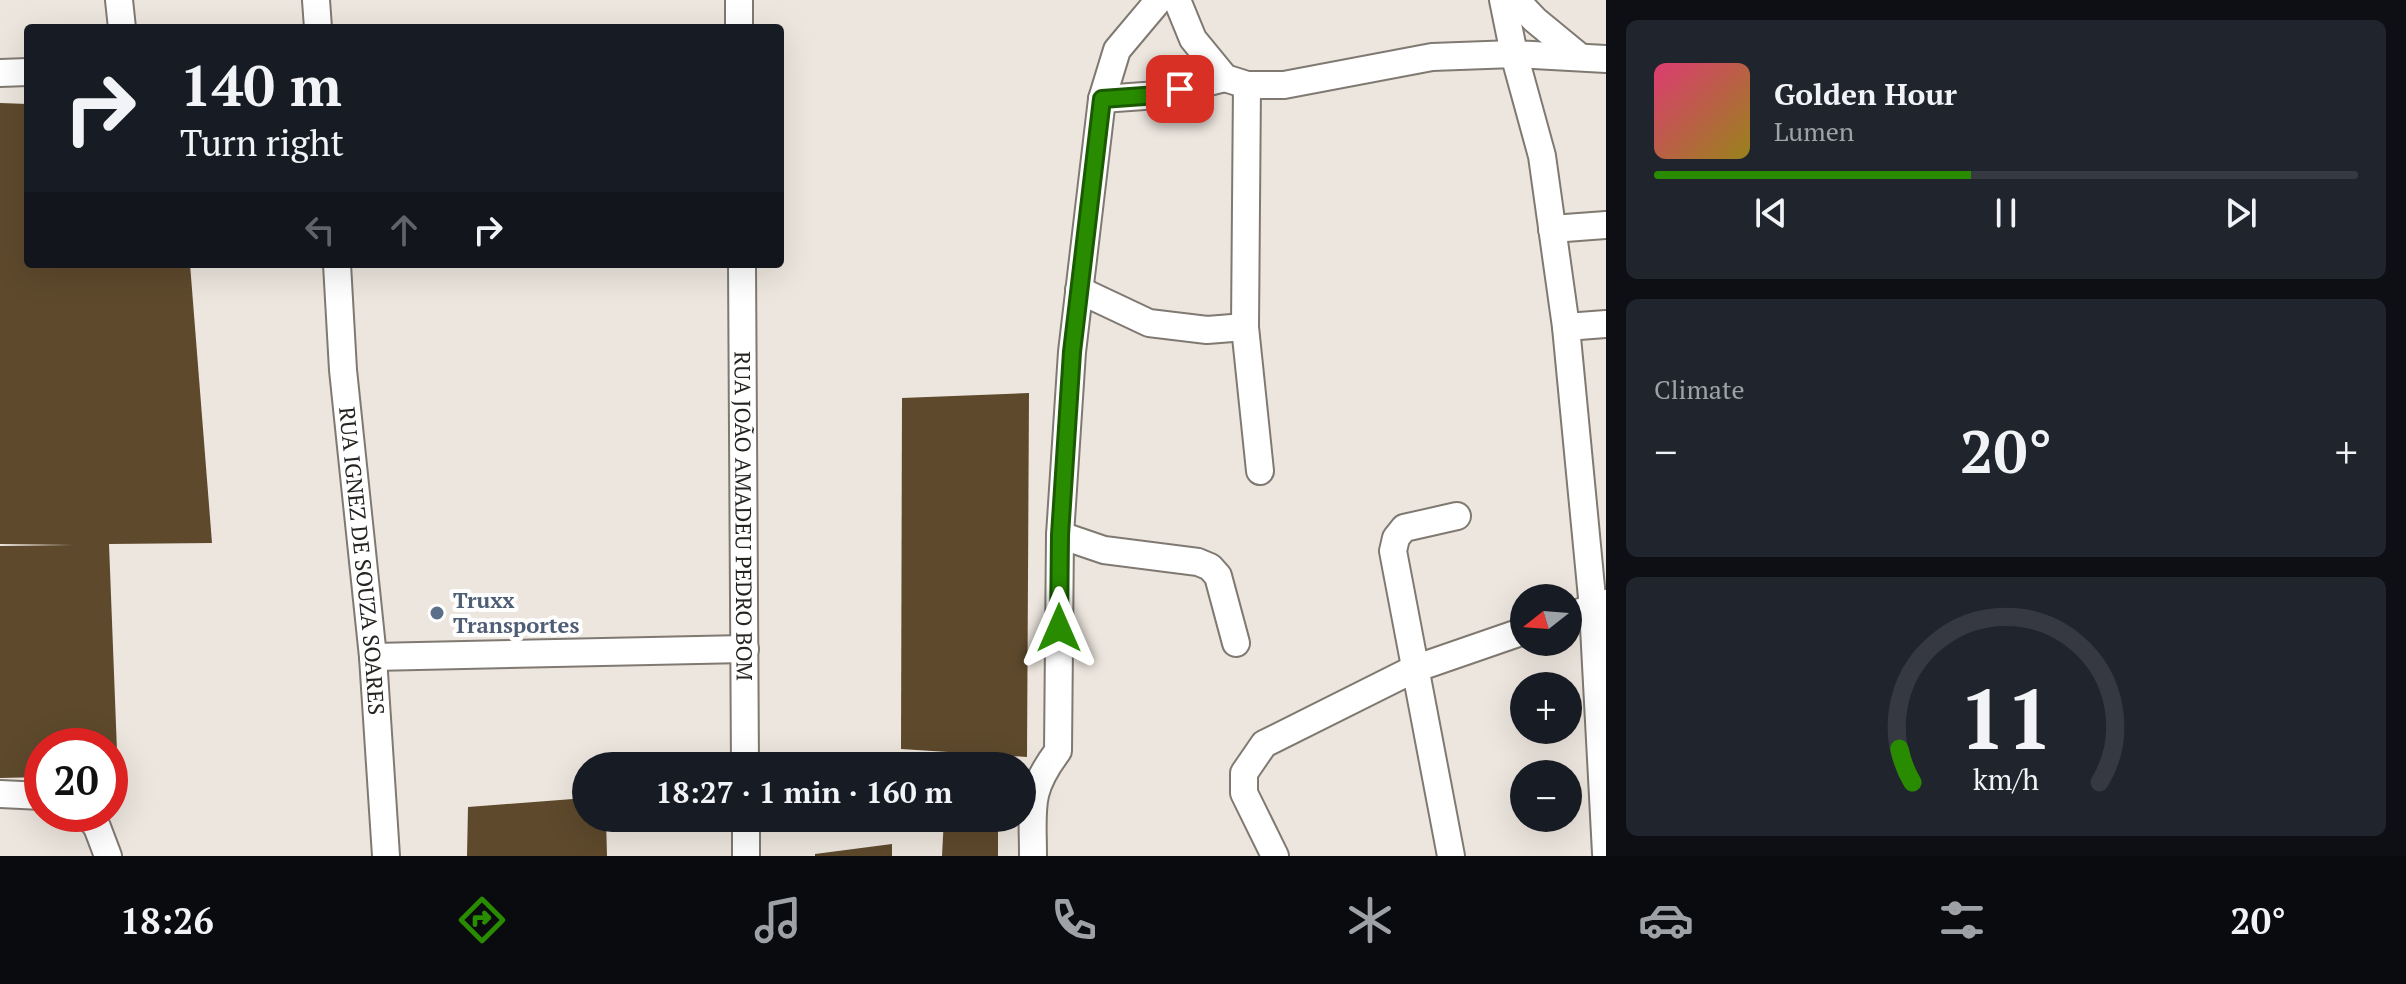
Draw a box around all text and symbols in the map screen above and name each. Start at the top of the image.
text: 140 m [180,48,342,122]
pin [1146,55,1214,123]
icon: right [48,56,152,160]
icon: arrive [1158,67,1202,111]
text: Golden Hour [1774,74,1957,114]
text: Lumen [1774,114,1854,148]
text: Turn right [180,119,344,166]
icon: previous [1749,191,1793,235]
icon: pause [1984,191,2028,235]
icon: next [2219,191,2263,235]
icon: left [298,208,342,252]
icon: ahead [382,208,426,252]
icon: right [466,208,510,252]
street label: RUA JOÃO AMADEU PEDRO BOM [729,351,759,681]
text: Climate [1654,372,1745,406]
street label: RUA IGNEZ DE SOUZA SOARES [333,405,392,716]
text: 20° [1960,411,2052,490]
text: − [1654,422,1677,481]
text: + [2335,422,2358,481]
north arrow [1510,584,1582,656]
map controls [1510,584,1582,832]
place label: Truxx Transportes [453,585,579,639]
position arrow [1017,586,1101,670]
marker: Truxx Transportes [428,604,446,622]
text: 11 [1959,662,2053,772]
button: + [1510,672,1582,744]
speed limit sign: 20 [24,728,128,832]
button: − [1510,760,1582,832]
text: km/h [1973,760,2039,798]
text: 18:27 · 1 min · 160 m [656,772,952,812]
icon: directions [454,892,510,948]
icon: music [750,892,806,948]
icon: phone [1046,892,1102,948]
icon: climate [1342,892,1398,948]
icon: car [1638,892,1694,948]
icon: filters [1934,892,1990,948]
text: 18:26 [120,897,214,944]
text: 20° [2230,897,2286,944]

